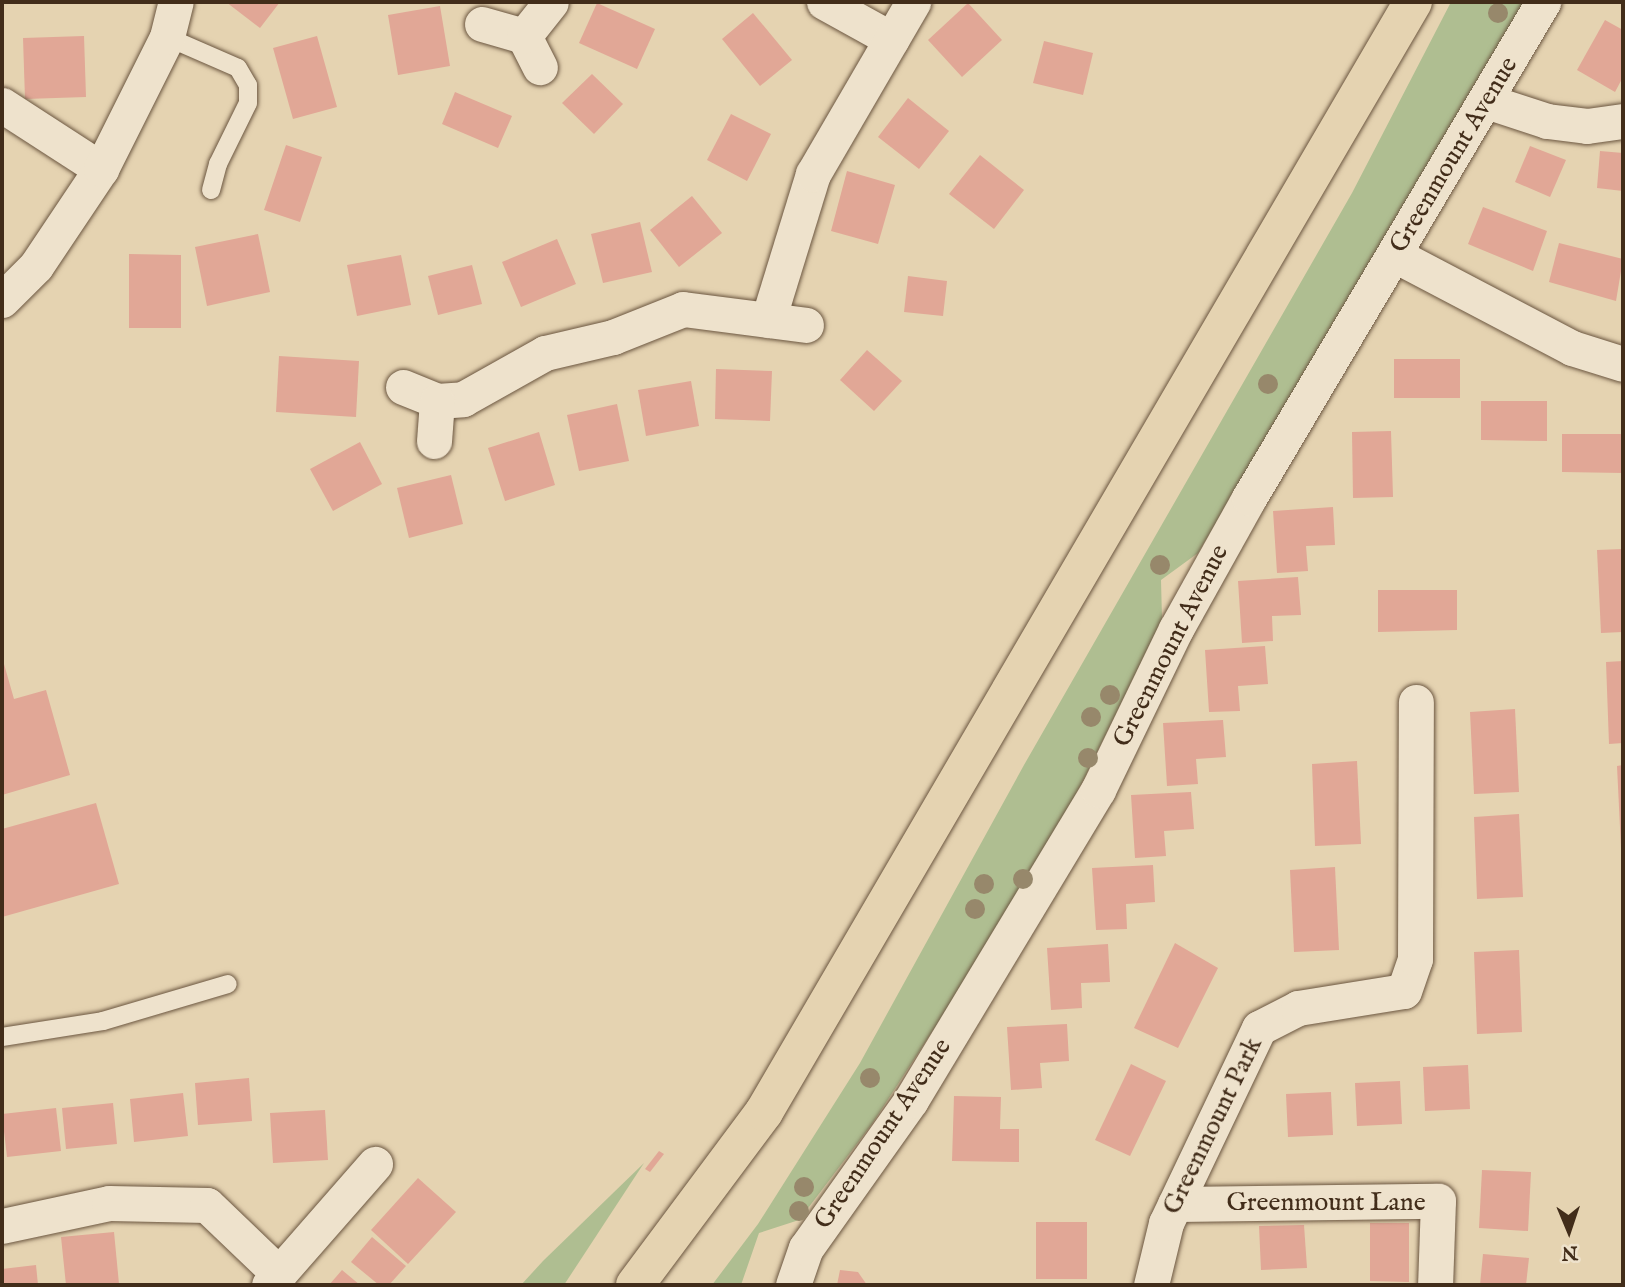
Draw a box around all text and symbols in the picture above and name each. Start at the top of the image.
street label: Greenmount Avenue [1383,51,1525,259]
street label: Greenmount Avenue [1106,540,1236,752]
street label: Greenmount Park [1157,1032,1269,1220]
street label: Greenmount Avenue [808,1033,958,1235]
street label: Greenmount Lane [1226,1187,1426,1219]
north arrow [1534,1196,1604,1266]
text: N [1561,1240,1578,1264]

